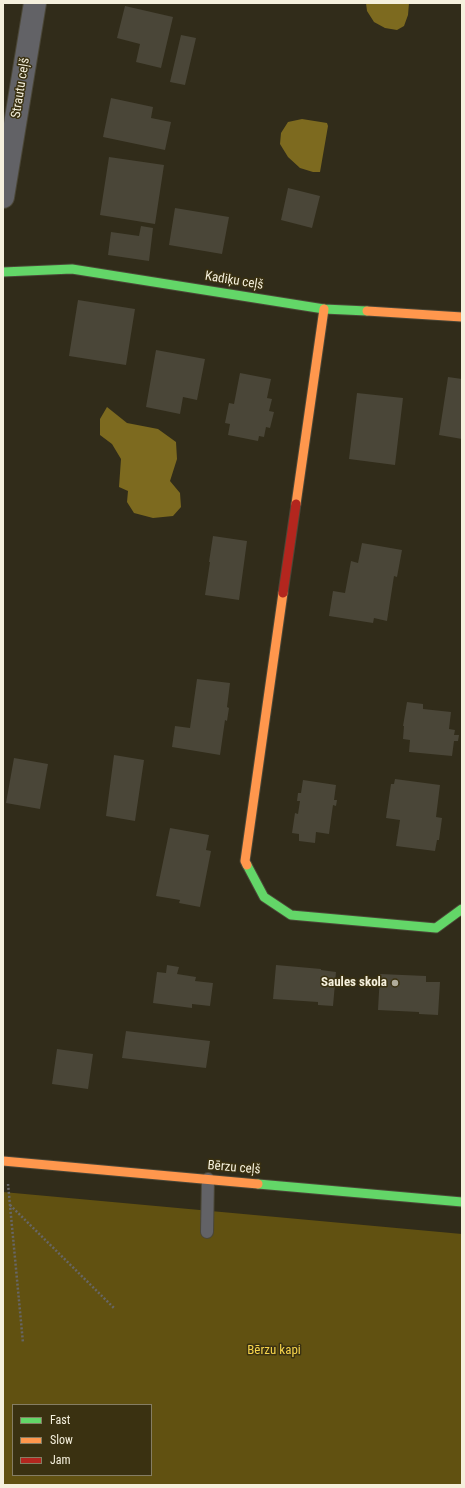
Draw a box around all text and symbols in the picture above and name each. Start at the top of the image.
street label: Strautu ceļš [9,57,33,119]
street label: Kadiķu ceļš [204,269,264,293]
place label: Saules skola [321,975,387,991]
marker: Saules skola [390,978,400,988]
street label: Bērzu ceļš [207,1158,261,1178]
park label: Bērzu kapi [247,1343,301,1359]
legend [12,1404,152,1476]
text: Fast [50,1413,70,1427]
text: Slow [50,1433,73,1447]
text: Jam [50,1453,71,1467]

